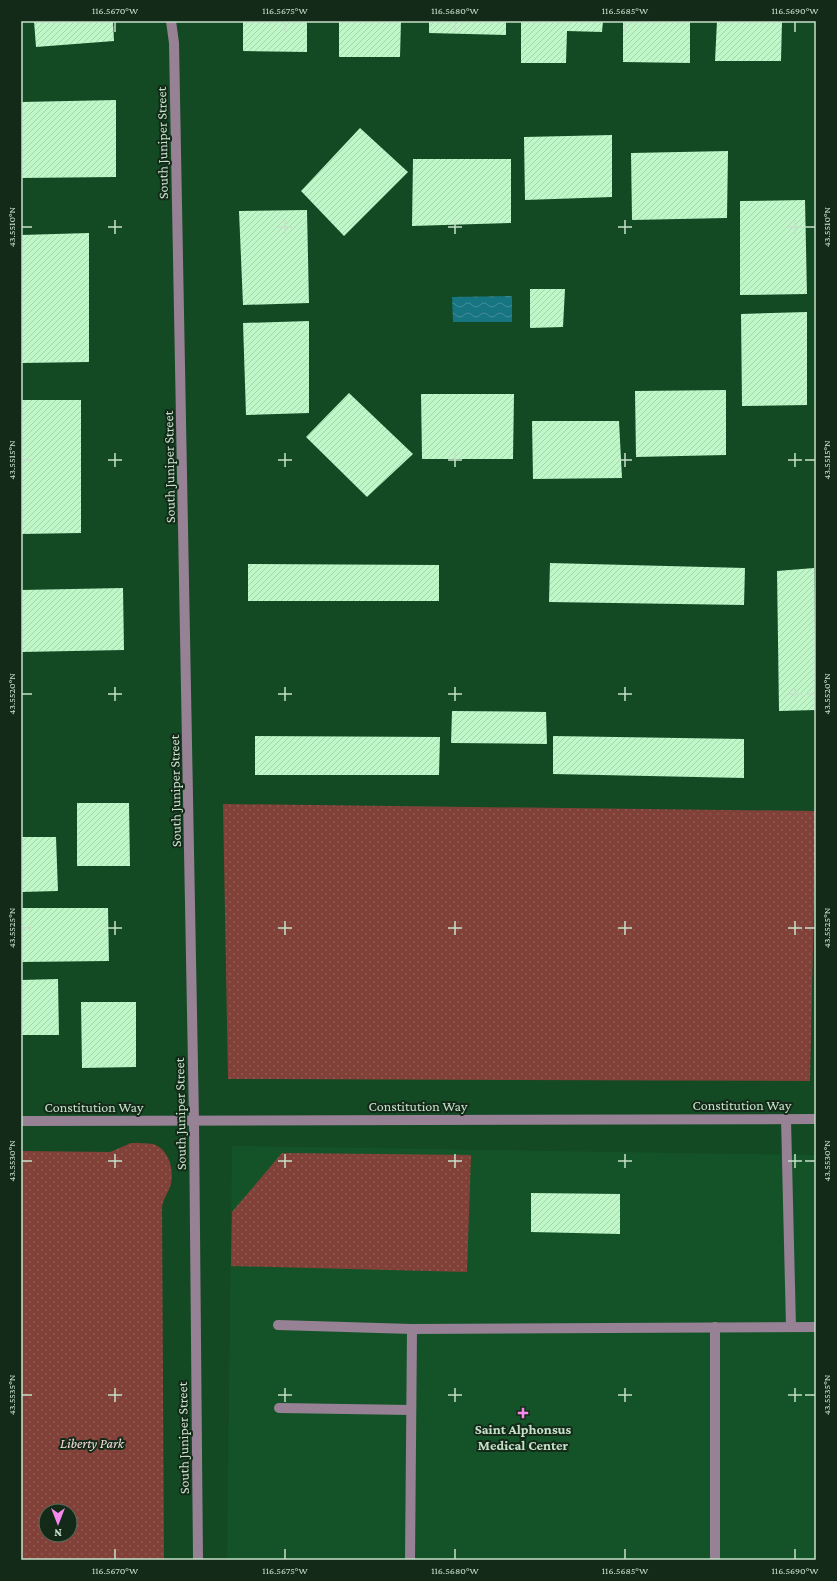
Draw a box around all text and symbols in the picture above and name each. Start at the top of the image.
text: 116.5670°W [92,5,139,16]
text: 116.5675°W [262,5,308,16]
text: 116.5680°W [431,5,480,16]
text: 116.5685°W [602,5,649,16]
text: 116.5690°W [771,5,819,16]
street label: South Juniper Street [153,86,171,199]
text: 43.5510°N [6,206,17,247]
text: 43.5510°N [821,206,832,247]
street label: South Juniper Street [160,410,178,523]
text: 43.5515°N [6,440,17,480]
text: 43.5515°N [821,440,832,480]
text: 43.5520°N [6,673,17,715]
text: 43.5520°N [821,673,832,715]
street label: South Juniper Street [166,734,184,847]
text: 43.5525°N [6,907,17,948]
text: 43.5525°N [821,907,832,948]
street label: South Juniper Street [171,1057,189,1170]
street label: Constitution Way [693,1097,792,1113]
street label: Constitution Way [369,1098,468,1114]
street label: Constitution Way [45,1099,144,1115]
text: 43.5530°N [6,1140,17,1182]
text: 43.5530°N [821,1140,832,1182]
text: 43.5535°N [6,1374,17,1415]
text: 43.5535°N [821,1374,832,1415]
street label: South Juniper Street [174,1381,192,1494]
marker: Saint Alphonsus Medical Center [517,1407,529,1419]
place label: Saint Alphonsus Medical Center [475,1421,572,1453]
park label: Liberty Park [60,1435,125,1451]
north arrow [38,1503,78,1543]
text: N [54,1527,62,1539]
text: 116.5670°W [92,1565,139,1576]
text: 116.5675°W [262,1565,308,1576]
text: 116.5680°W [431,1565,480,1576]
text: 116.5685°W [602,1565,649,1576]
text: 116.5690°W [771,1565,819,1576]

